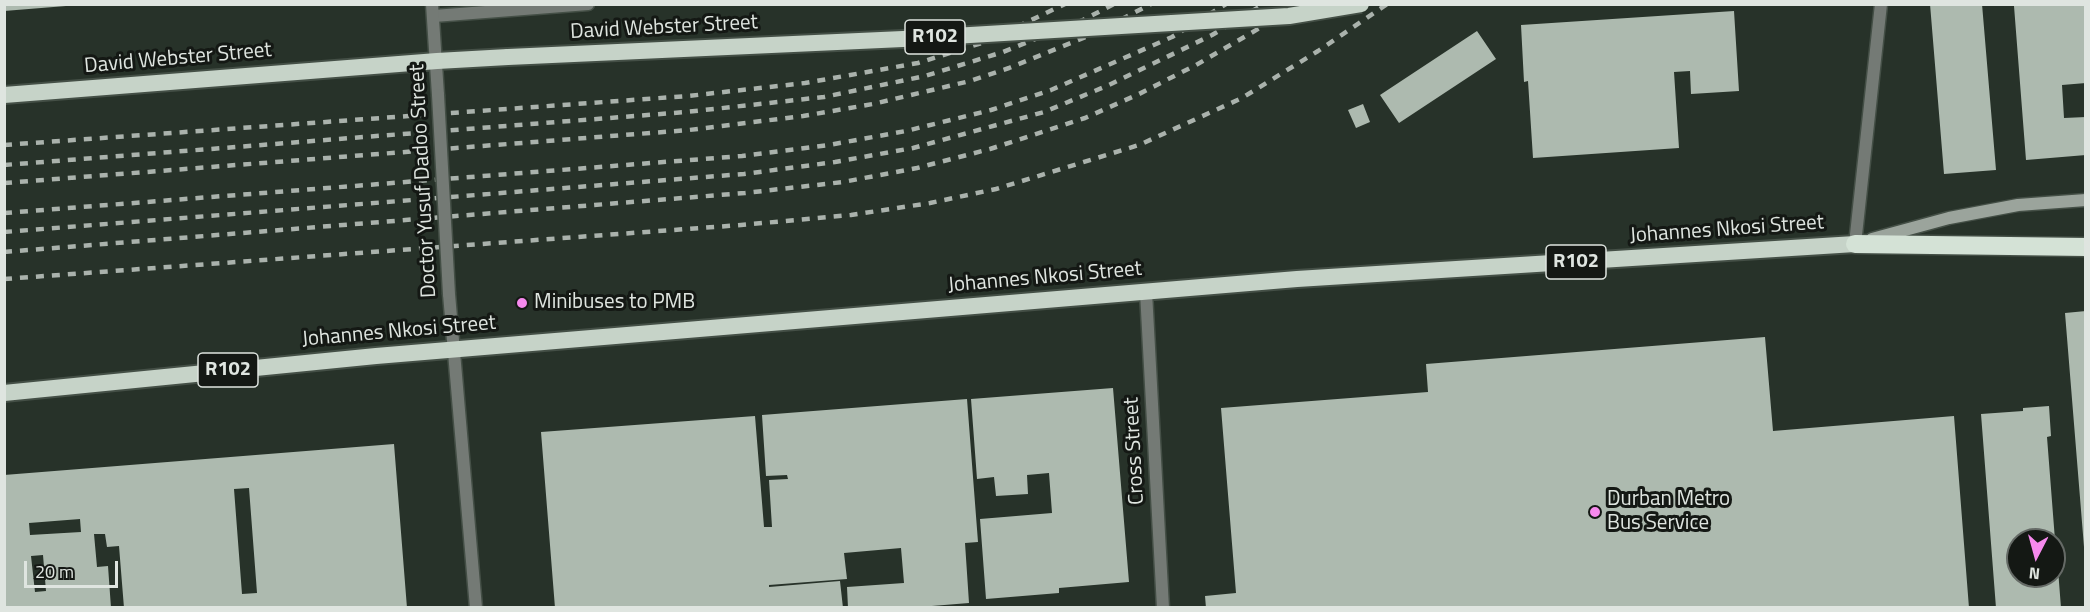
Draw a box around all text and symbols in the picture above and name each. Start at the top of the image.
street label: David Webster Street [569,10,759,46]
road number: R102 [905,20,965,54]
street label: David Webster Street [83,38,273,80]
street label: Doctor Yusuf Dadoo Street [405,64,443,298]
street label: Johannes Nkosi Street [1629,211,1825,249]
road number: R102 [1546,245,1606,279]
street label: Johannes Nkosi Street [947,257,1143,299]
place label: Minibuses to PMB [534,290,695,316]
marker: Minibuses to PMB [515,296,529,310]
street label: Johannes Nkosi Street [301,311,497,353]
road number: R102 [198,353,258,387]
street label: Cross Street [1120,397,1150,505]
place label: Durban Metro Bus Service [1607,487,1730,537]
marker: Durban Metro Bus Service [1588,505,1602,519]
north arrow [2006,528,2066,588]
scale bar [27,549,122,587]
text: 20 m [35,558,74,585]
text: N [2028,561,2041,586]

